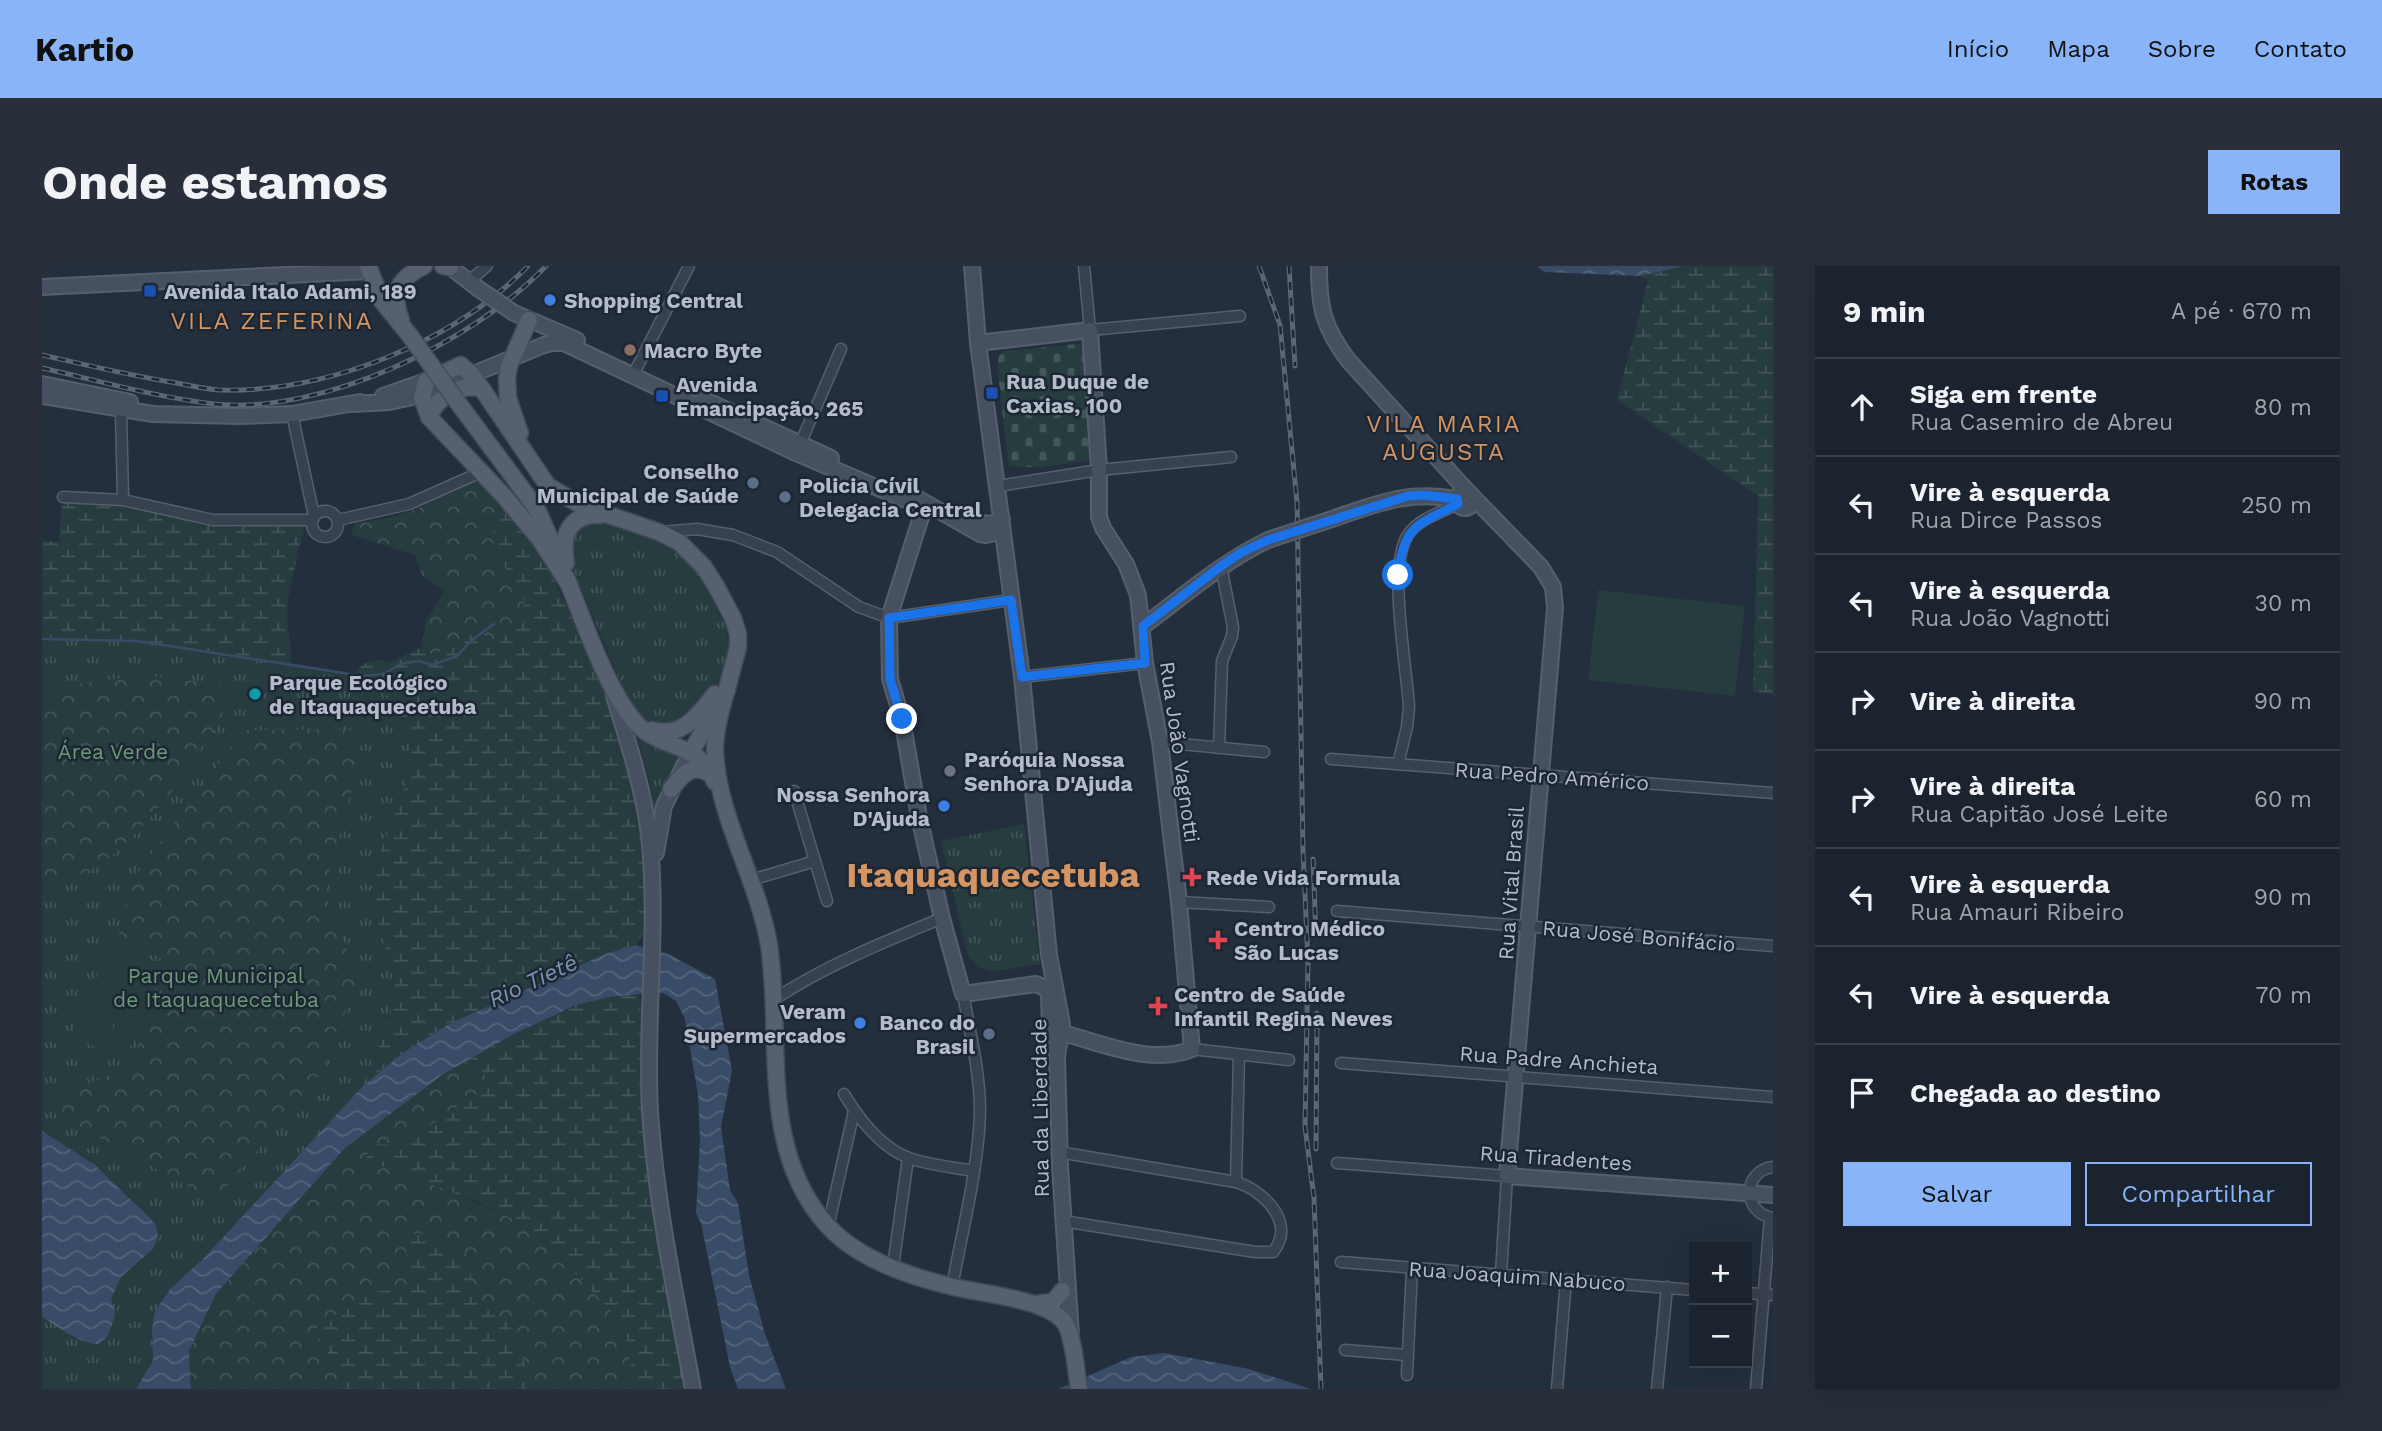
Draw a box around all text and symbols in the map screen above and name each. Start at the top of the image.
text: Kartio [35,30,134,69]
text: Início [1947,35,2009,63]
text: Mapa [2047,35,2110,63]
text: Sobre [2148,35,2216,63]
text: Contato [2254,35,2347,63]
button: Rotas [2208,150,2340,214]
text: Onde estamos [42,153,388,211]
place label: Avenida Italo Adami, 189 [164,279,417,304]
marker: Avenida Italo Adami, 189 [142,283,158,299]
place label: Shopping Central [564,288,743,313]
marker: Shopping Central [542,292,558,308]
text: 9 min [1843,294,1926,329]
text: A pé · 670 m [2171,298,2312,325]
district label: VILA ZEFERINA [171,307,373,335]
place label: Macro Byte [644,338,762,363]
marker: Macro Byte [622,342,638,358]
place label: Rua Duque de Caxias, 100 [1006,369,1149,418]
place label: Avenida Emancipação, 265 [676,372,863,421]
text: Siga em frente [1910,379,2097,409]
marker: Rua Duque de Caxias, 100 [984,385,1000,401]
marker: Avenida Emancipação, 265 [654,388,670,404]
icon: ahead [1843,388,1881,426]
text: 80 m [2254,394,2312,421]
text: Rua Casemiro de Abreu [1910,409,2173,436]
district label: VILA MARIA AUGUSTA [1366,410,1522,466]
place label: Conselho Municipal de Saúde [537,459,739,508]
place label: Policia Cívil Delegacia Central [799,473,982,522]
marker: Conselho Municipal de Saúde [745,475,761,491]
text: Vire à esquerda [1910,477,2110,507]
icon: left [1843,486,1881,524]
marker: Policia Cívil Delegacia Central [777,489,793,505]
text: 250 m [2241,492,2312,519]
text: Rua Dirce Passos [1910,507,2102,534]
route start [1382,559,1413,590]
text: Vire à esquerda [1910,575,2110,605]
icon: left [1843,584,1881,622]
text: 30 m [2255,590,2312,617]
text: Rua João Vagnotti [1910,605,2110,632]
street label: Rua João Vagnotti [1155,660,1205,844]
place label: Parque Ecológico de Itaquaquecetuba [269,670,477,719]
icon: right [1843,682,1881,720]
marker: Parque Ecológico de Itaquaquecetuba [247,686,263,702]
text: Vire à direita [1910,686,2075,716]
text: 90 m [2254,688,2312,715]
route end [886,703,917,734]
park label: Área Verde [58,739,168,764]
place label: Paróquia Nossa Senhora D'Ajuda [964,747,1134,796]
street label: Rua Pedro Américo [1454,757,1650,795]
marker: Paróquia Nossa Senhora D'Ajuda [942,763,958,779]
text: Vire à direita [1910,771,2075,801]
icon: right [1843,780,1881,818]
place label: Nossa Senhora D'Ajuda [776,782,931,831]
text: 60 m [2254,786,2312,813]
marker: Nossa Senhora D'Ajuda [936,798,952,814]
text: Rua Capitão José Leite [1910,801,2168,828]
street label: Rua Vital Brasil [1493,805,1529,961]
district label: Itaquaquecetuba [846,854,1140,896]
place label: Rede Vida Formula [1206,865,1401,890]
marker: Rede Vida Formula [1184,869,1200,885]
text: Vire à esquerda [1910,869,2110,899]
icon: left [1843,878,1881,916]
text: 90 m [2254,884,2312,911]
text: Rua Amauri Ribeiro [1910,899,2124,926]
street label: Rua José Bonifácio [1541,915,1737,957]
place label: Centro Médico São Lucas [1234,916,1385,965]
marker: Centro Médico São Lucas [1208,930,1228,950]
water label: Rio Tietê [484,949,582,1013]
park label: Parque Municipal de Itaquaquecetuba [113,963,319,1012]
icon: left [1843,976,1881,1014]
text: Vire à esquerda [1910,980,2110,1010]
place label: Centro de Saúde Infantil Regina Neves [1174,982,1393,1031]
text: 70 m [2255,982,2312,1009]
marker: Centro de Saúde Infantil Regina Neves [1148,996,1168,1016]
place label: Veram Supermercados [683,999,846,1048]
place label: Banco do Brasil [879,1010,975,1059]
marker: Veram Supermercados [852,1015,868,1031]
street label: Rua da Liberdade [1026,1018,1054,1198]
marker: Banco do Brasil [981,1026,997,1042]
street label: Rua Padre Anchieta [1459,1041,1659,1079]
icon: arrive [1843,1074,1881,1112]
text: Chegada ao destino [1910,1078,2161,1108]
street label: Rua Tiradentes [1479,1140,1633,1176]
button: Salvar [1843,1162,2071,1226]
button: Compartilhar [2085,1162,2312,1226]
map controls [1689,1242,1752,1368]
button: + [1689,1242,1752,1305]
street label: Rua Joaquim Nabuco [1408,1256,1626,1296]
button: − [1689,1305,1752,1368]

